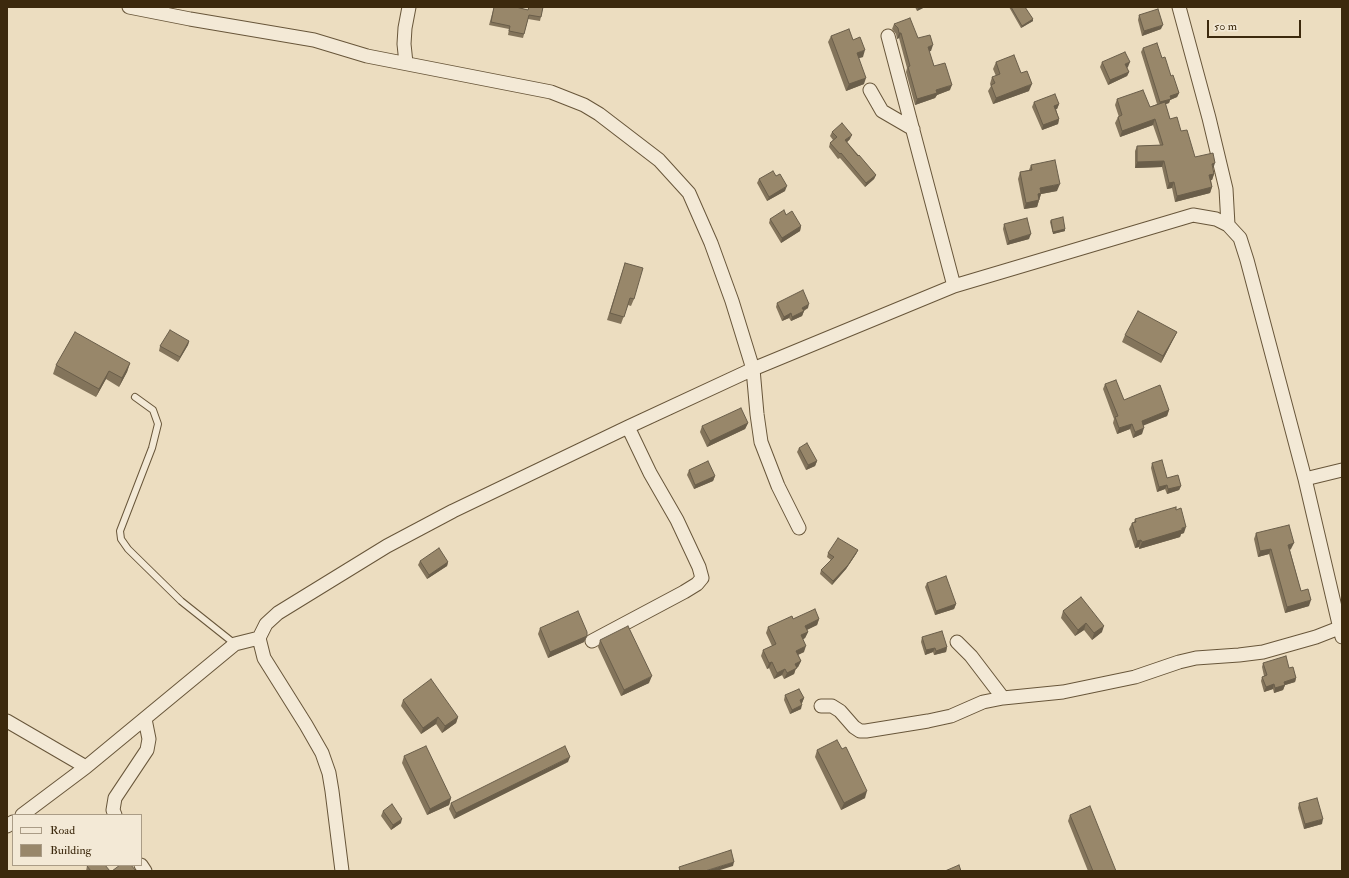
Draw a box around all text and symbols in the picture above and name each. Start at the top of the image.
scale bar [1209,12,1303,38]
text: 50 m [1214,19,1237,34]
legend [12,814,142,866]
text: Road [50,823,75,838]
text: Building [50,843,91,858]

